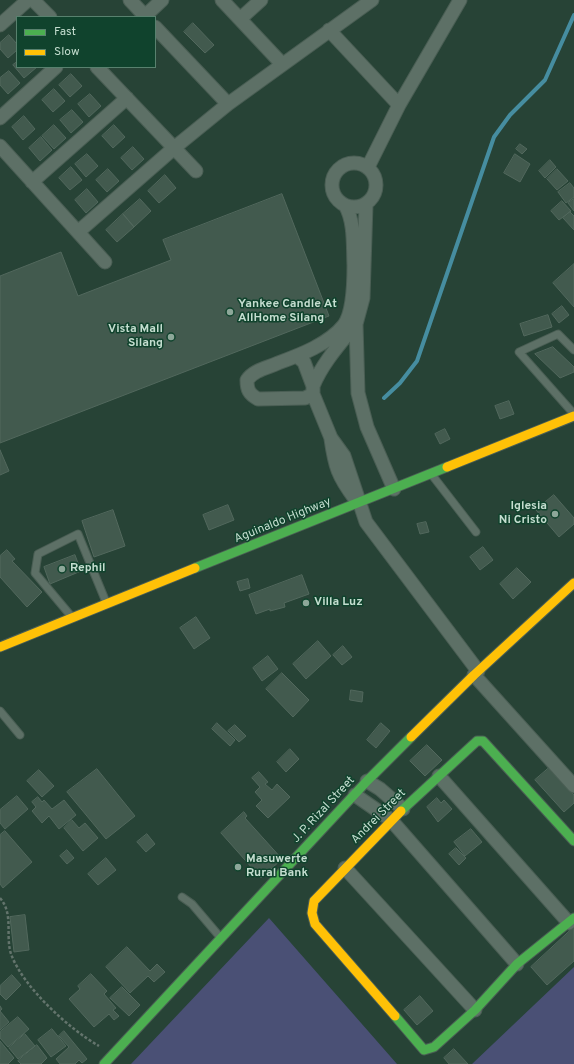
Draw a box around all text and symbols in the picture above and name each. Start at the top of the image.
legend [16,16,156,68]
text: Fast [54,24,76,40]
text: Slow [54,44,80,60]
place label: Yankee Candle At AllHome Silang [238,298,337,326]
marker: Yankee Candle At AllHome Silang [225,307,235,317]
place label: Vista Mall Silang [108,323,163,351]
marker: Vista Mall Silang [166,332,176,342]
street label: Aguinaldo Highway [233,495,333,547]
place label: Iglesia Ni Cristo [499,500,547,528]
marker: Iglesia Ni Cristo [550,509,560,519]
place label: Rephil [70,562,106,576]
marker: Rephil [57,564,67,574]
place label: Villa Luz [314,596,363,610]
marker: Villa Luz [301,598,311,608]
street label: J. P. Rizal Street [290,774,358,846]
street label: Andrei Street [349,787,409,847]
place label: Masuwerte Rural Bank [246,853,308,881]
marker: Masuwerte Rural Bank [233,862,243,872]

